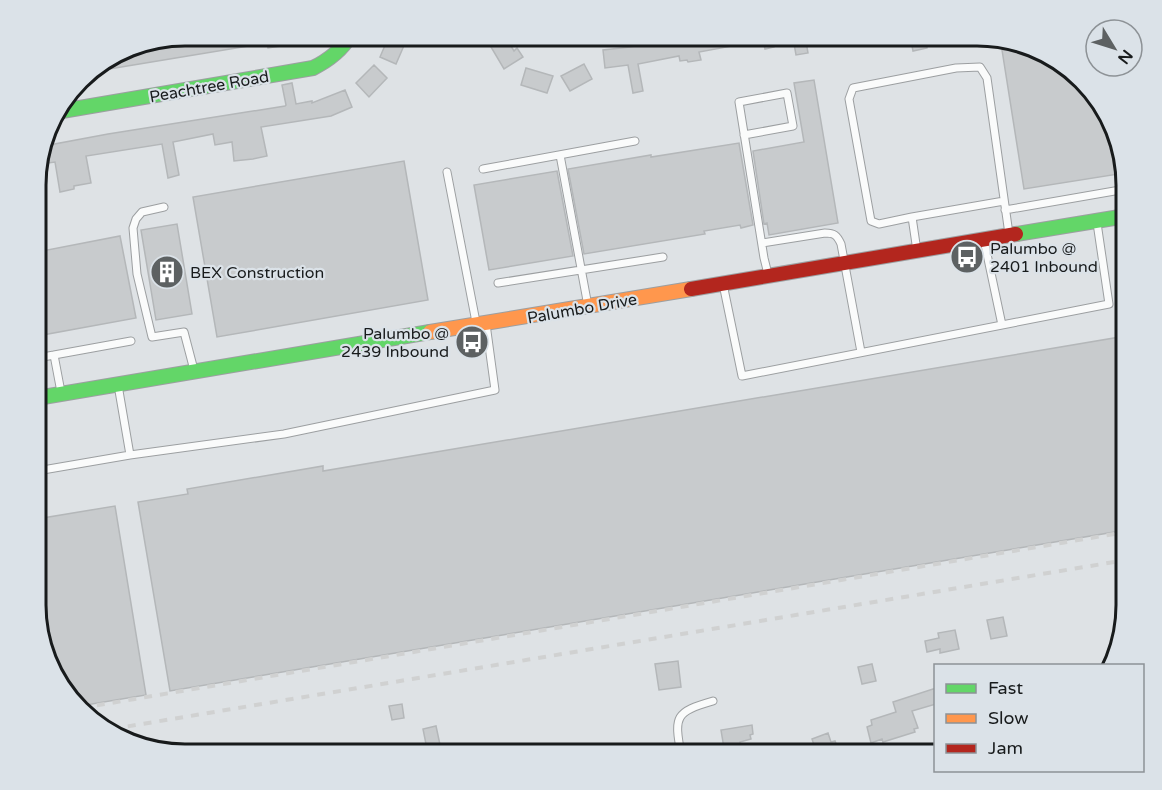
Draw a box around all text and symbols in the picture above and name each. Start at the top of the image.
north arrow [1084,18,1144,78]
text: N [1113,45,1137,68]
street label: Peachtree Road [148,67,271,107]
bus stop icon: Palumbo @ 2401 Inbound [949,239,985,275]
place label: Palumbo @ 2401 Inbound [990,239,1098,277]
building icon: BEX Construction [149,254,185,290]
place label: BEX Construction [190,263,324,283]
street label: Palumbo Drive [526,289,639,328]
place label: Palumbo @ 2439 Inbound [341,324,449,362]
bus stop icon: Palumbo @ 2439 Inbound [454,324,490,360]
legend [934,664,1144,772]
text: Fast [988,677,1023,699]
text: Slow [988,707,1029,729]
text: Jam [988,737,1023,759]

